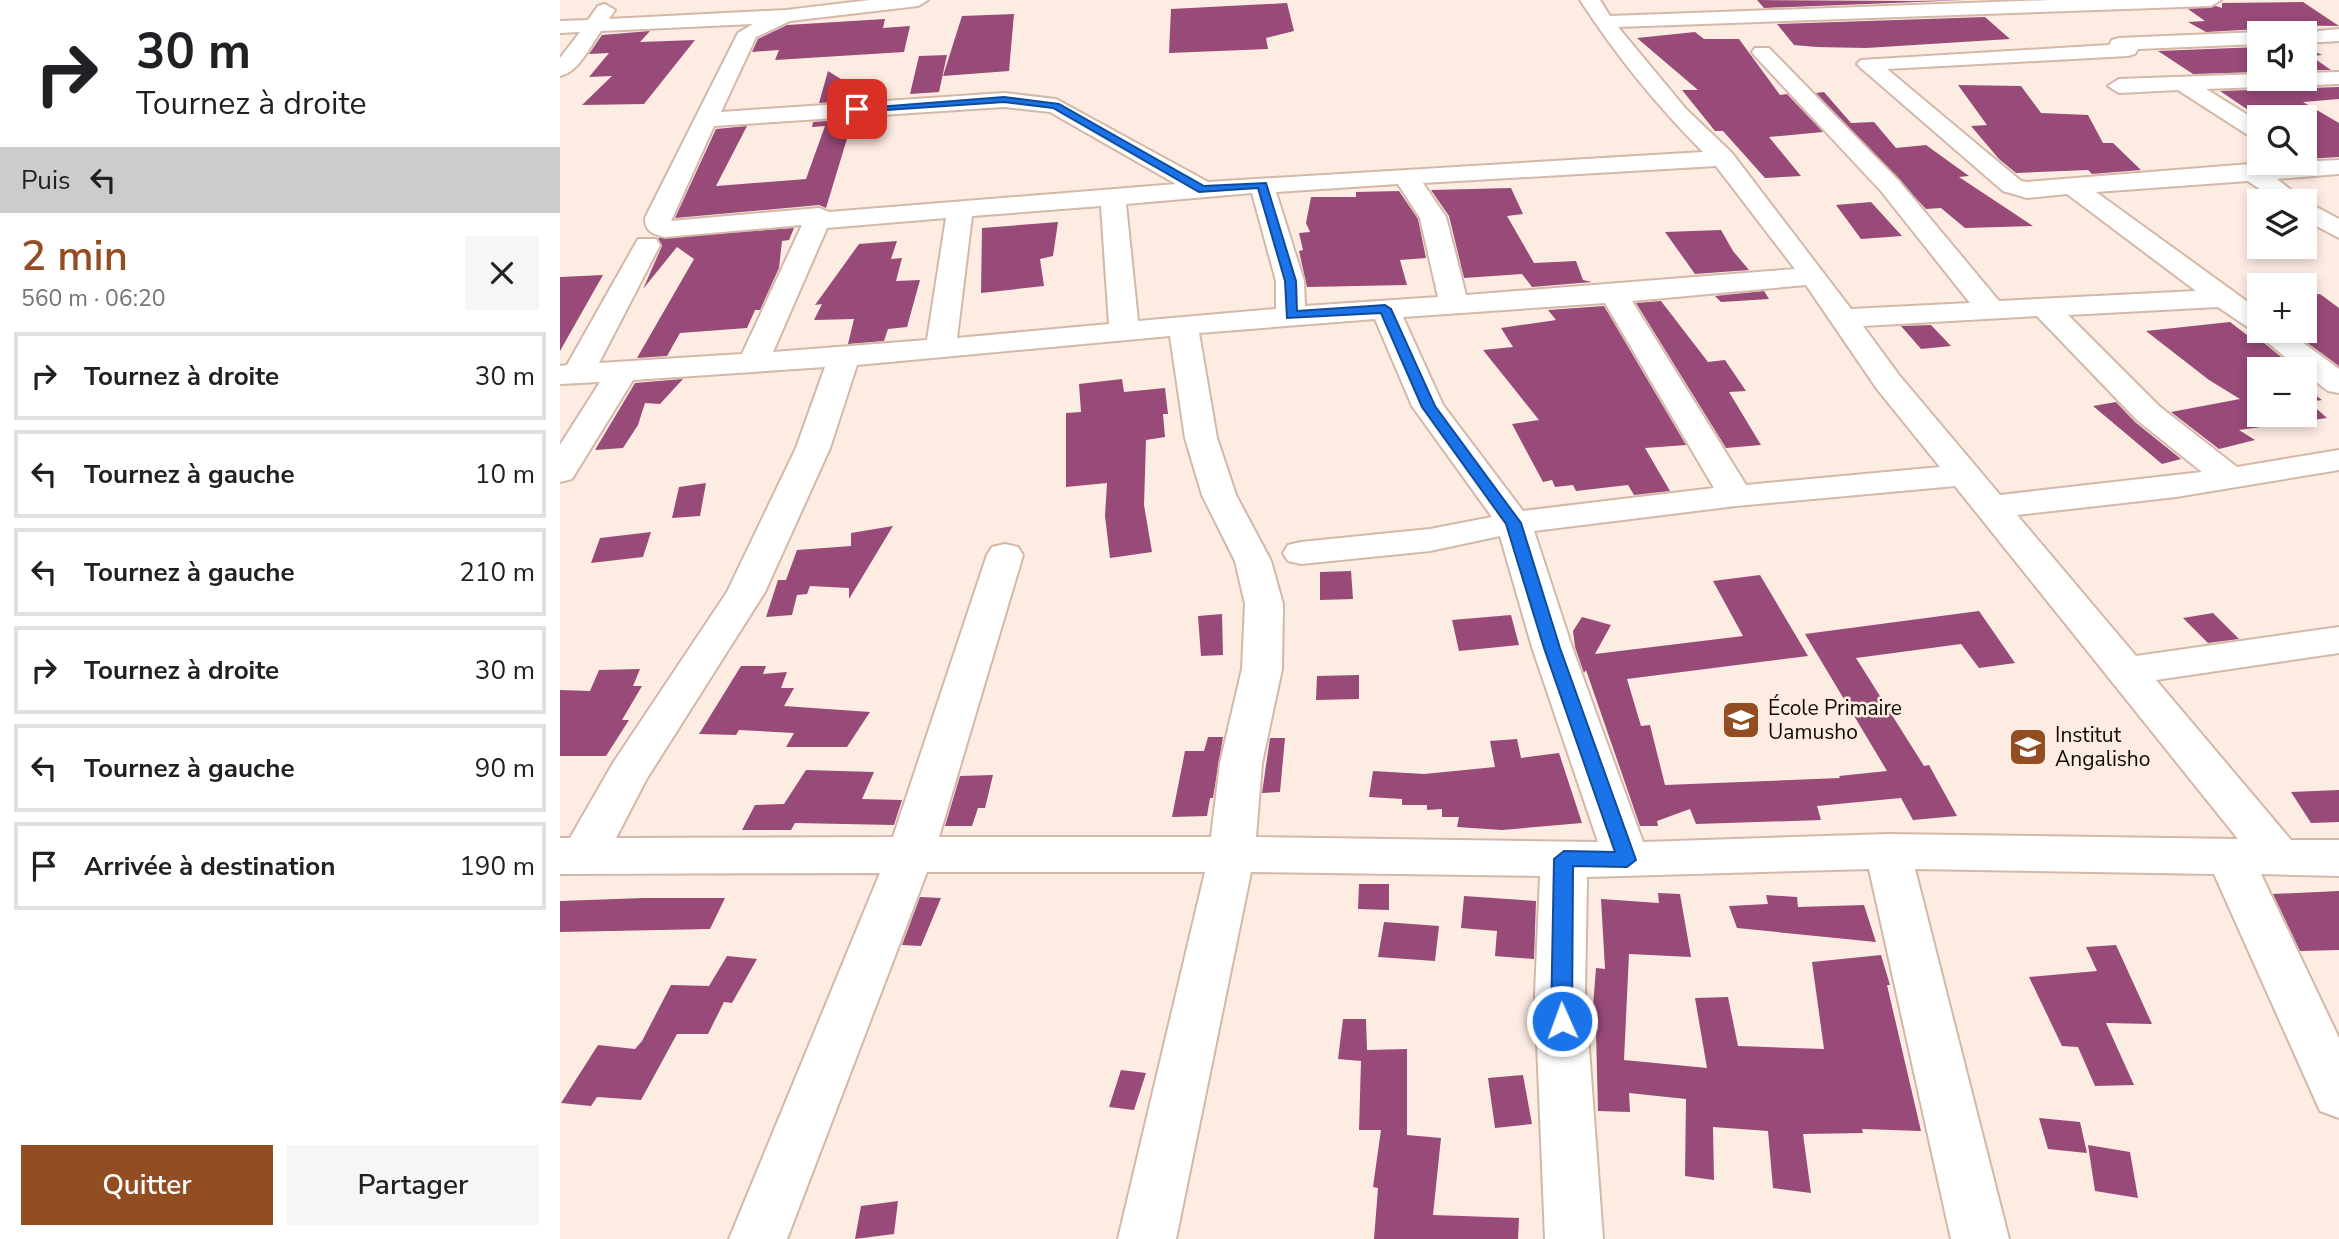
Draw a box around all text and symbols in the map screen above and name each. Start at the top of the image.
text: 30 m [136,18,251,85]
map controls [2247,21,2317,427]
button: sound [2247,21,2317,91]
icon: right [21,28,112,119]
pin [827,79,887,139]
text: Tournez à droite [136,82,367,125]
icon: arrive [838,90,876,128]
button: search [2247,105,2317,175]
icon: left [84,161,122,199]
text: Puis [21,163,70,198]
button: layers [2247,189,2317,259]
text: 2 min [21,228,128,285]
button: close [465,236,539,310]
button: + [2247,273,2317,343]
text: 560 m · 06:20 [21,283,166,314]
icon: right [25,357,63,395]
button: − [2247,357,2317,427]
text: Tournez à droite [84,359,279,394]
text: 30 m [475,359,535,394]
icon: left [25,455,63,493]
text: Tournez à gauche [84,457,295,492]
text: 10 m [475,457,535,492]
icon: left [25,553,63,591]
text: Tournez à gauche [84,555,295,590]
text: 210 m [459,555,535,590]
icon: right [25,651,63,689]
text: Tournez à droite [84,653,279,688]
text: 30 m [475,653,535,688]
place label: École Primaire Uamusho [1768,694,1902,746]
school or university icon: École Primaire Uamusho [1720,699,1762,741]
place label: Institut Angalisho [2055,721,2150,773]
school or university icon: Institut Angalisho [2007,726,2049,768]
icon: left [25,749,63,787]
text: Tournez à gauche [84,751,295,786]
text: 90 m [475,751,535,786]
icon: arrive [25,847,63,885]
text: Arrivée à destination [84,849,335,884]
text: 190 m [459,849,535,884]
position arrow [1525,984,1599,1058]
button: Quitter [21,1145,273,1225]
button: Partager [287,1145,539,1225]

